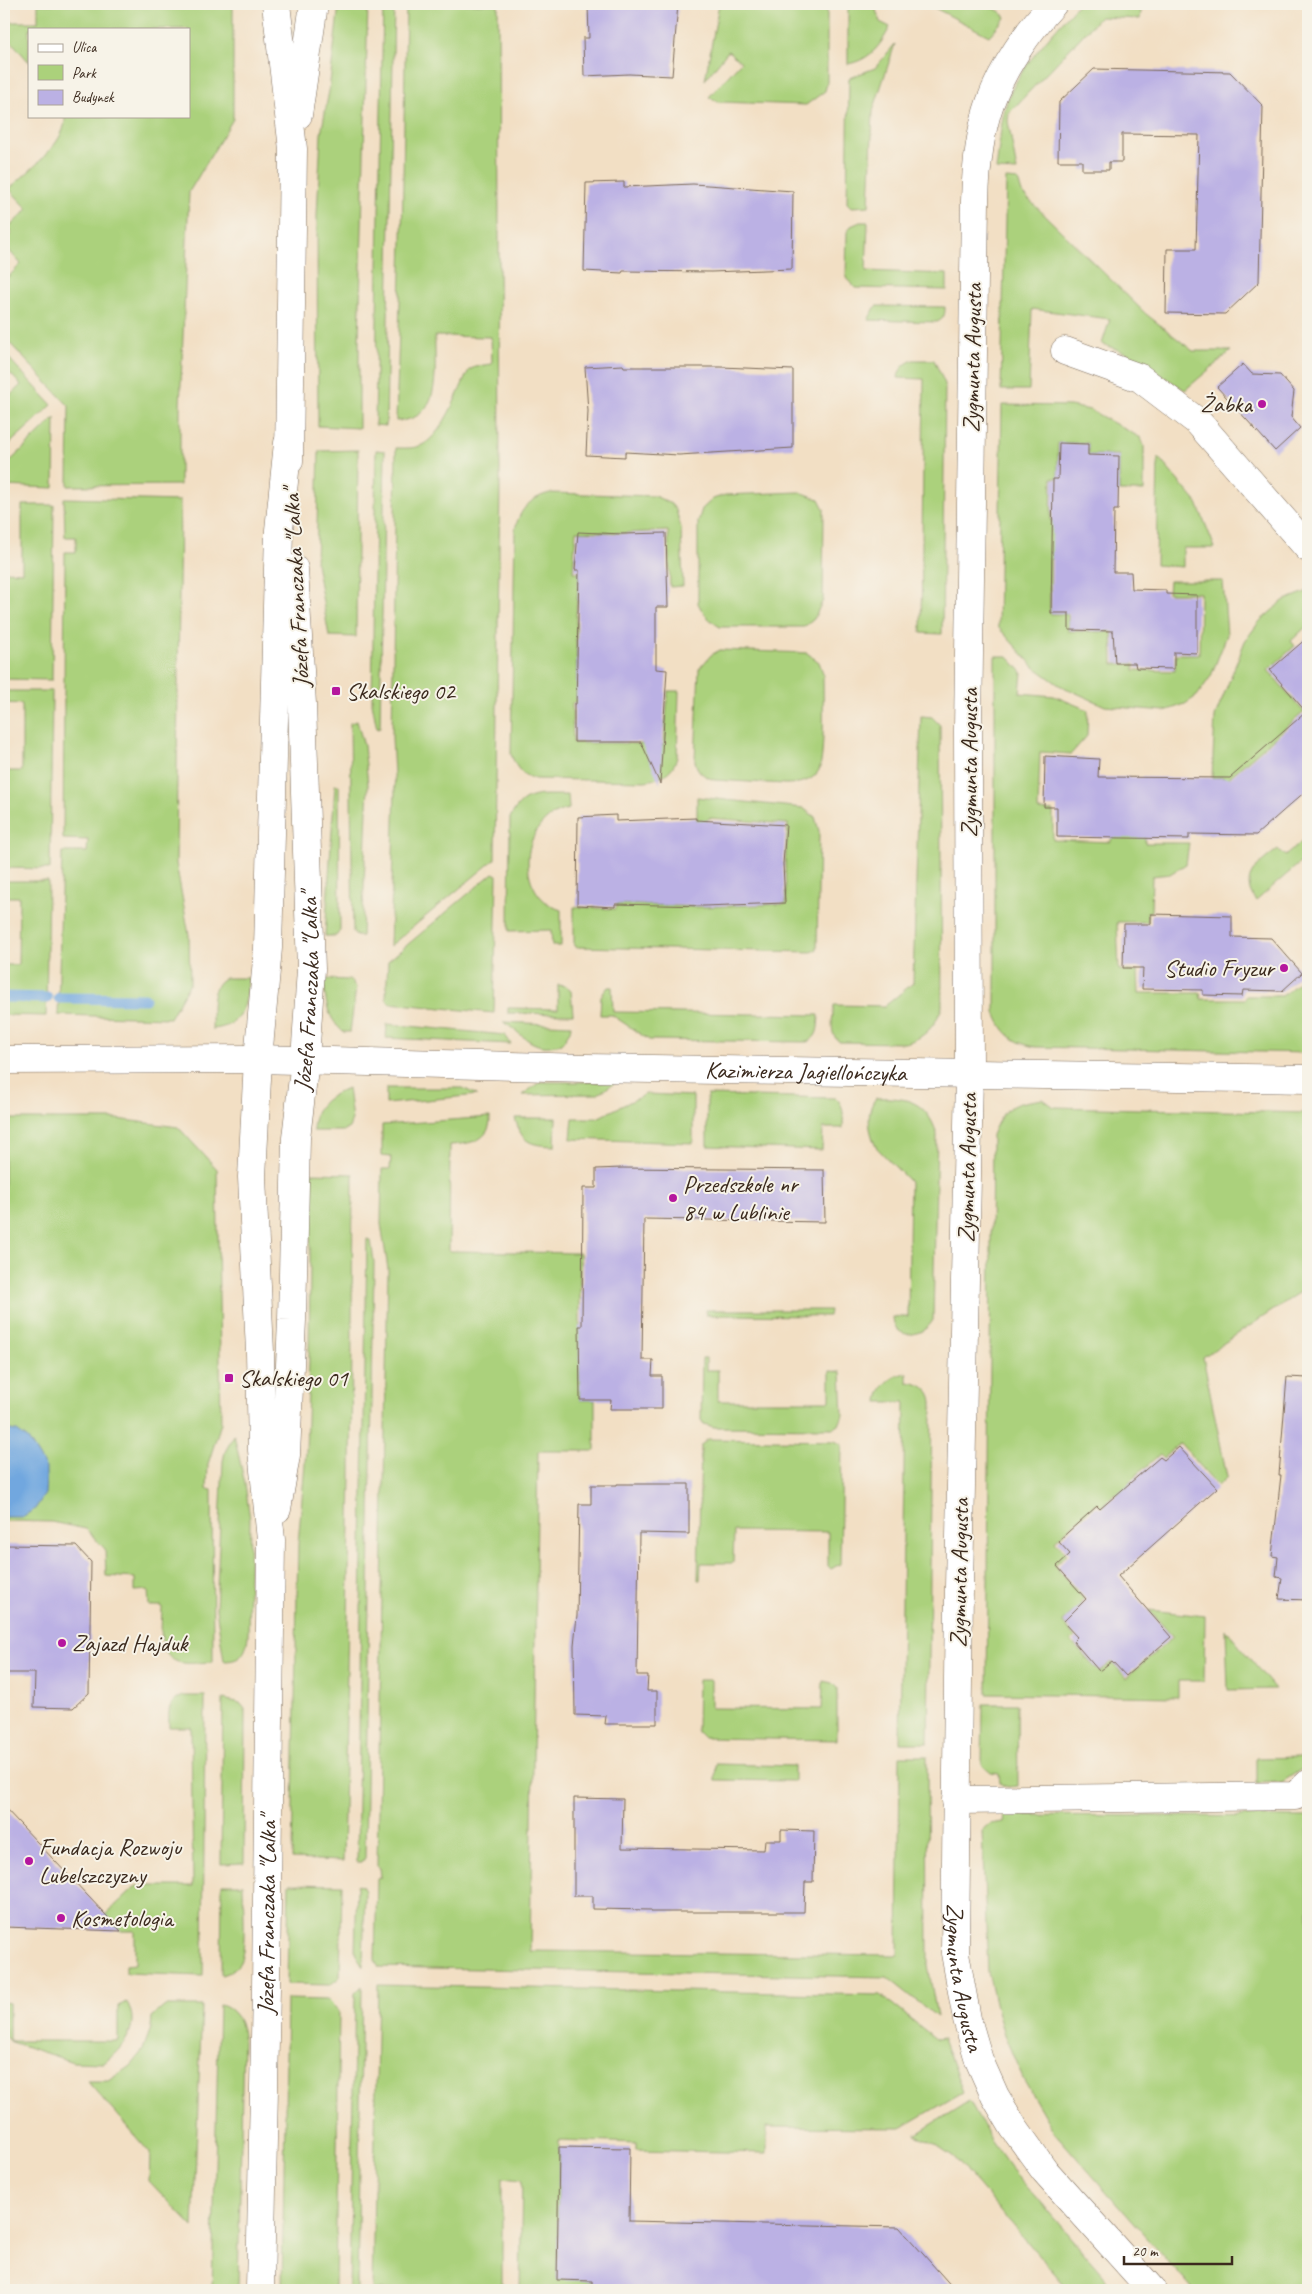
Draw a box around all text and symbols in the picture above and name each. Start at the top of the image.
legend [28,28,190,118]
text: Ulica [72,38,97,57]
text: Park [72,64,97,83]
text: Budynek [72,88,115,107]
street label: Zygmunta Augusta [956,282,988,433]
place label: Żabka [1200,389,1253,419]
marker: Żabka [1256,398,1268,410]
street label: Józefa Franczaka "Lalka" [276,483,316,689]
place label: Skalskiego 02 [346,676,457,706]
marker: Skalskiego 02 [330,685,342,697]
street label: Zygmunta Augusta [954,687,984,838]
street label: Józefa Franczaka "Lalka" [286,886,326,1094]
place label: Studio Fryzur [1164,953,1276,983]
marker: Studio Fryzur [1278,962,1290,974]
street label: Kazimierza Jagiellończyka [705,1055,908,1088]
street label: Zygmunta Augusta [951,1092,983,1243]
place label: Przedszkole nr 84 w Lublinie [683,1169,800,1227]
marker: Przedszkole nr 84 w Lublinie [667,1192,679,1204]
place label: Skalskiego 01 [239,1363,349,1393]
marker: Skalskiego 01 [223,1372,235,1384]
street label: Zygmunta Augusta [943,1497,975,1648]
place label: Zajazd Hajduk [72,1628,189,1658]
marker: Zajazd Hajduk [56,1637,68,1649]
street label: Józefa Franczaka "Lalka" [250,1810,283,2016]
place label: Fundacja Rozwoju Lubelszczyzny [39,1832,183,1890]
marker: Fundacja Rozwoju Lubelszczyzny [23,1855,35,1867]
place label: Kosmetologia [71,1903,175,1933]
street label: Zygmunta Augusta [940,1903,991,2056]
marker: Kosmetologia [55,1912,67,1924]
scale bar [1124,2234,1232,2266]
text: 20 m [1132,2242,1159,2261]

